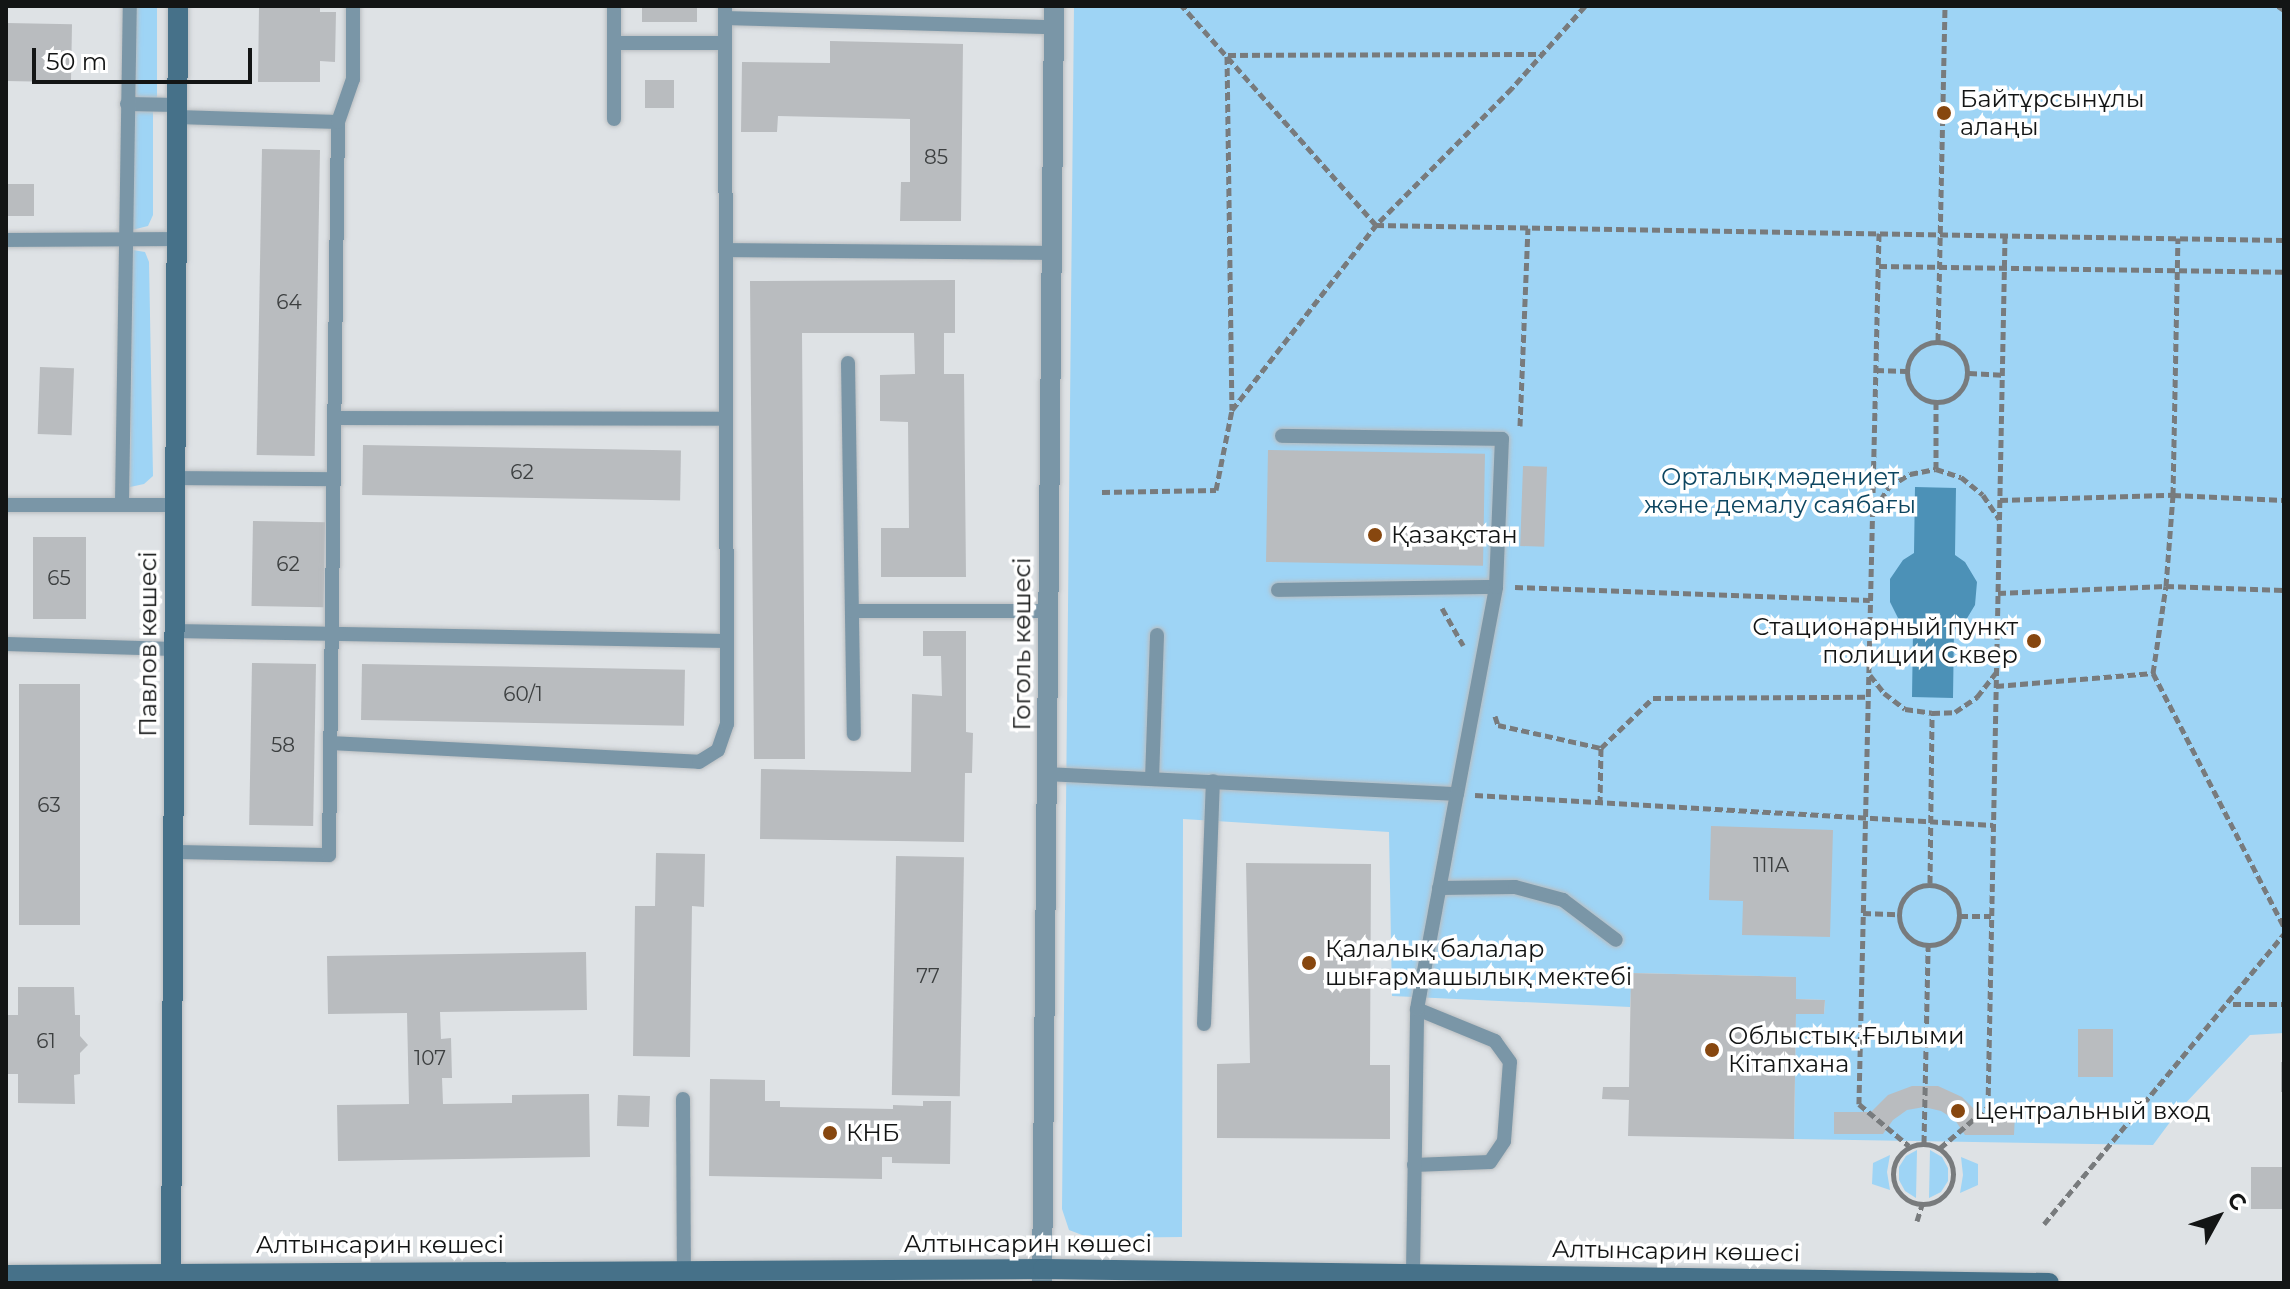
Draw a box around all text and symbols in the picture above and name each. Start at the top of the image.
scale bar [36,32,256,82]
text: 50 m [46,47,107,76]
place label: Байтұрсынұлы алаңы [1960,85,2145,141]
marker: Байтұрсынұлы алаңы [1935,104,1953,122]
house number: 85 [924,145,948,169]
house number: 64 [276,290,302,314]
house number: 62 [510,460,534,484]
park label: Орталық мәдениет және демалу саябағы [1644,463,1916,519]
place label: Қазақстан [1391,521,1518,549]
marker: Қазақстан [1366,526,1384,544]
street label: Павлов көшесі [134,551,162,737]
house number: 62 [276,552,300,576]
street label: Гоголь көшесі [1008,557,1036,731]
house number: 65 [47,566,71,590]
place label: Стационарный пункт полиции Сквер [1752,613,2018,669]
marker: Стационарный пункт полиции Сквер [2025,632,2043,650]
house number: 60/1 [503,682,543,706]
house number: 58 [271,733,295,757]
house number: 63 [37,793,61,817]
house number: 111A [1753,853,1789,877]
place label: Қалалық балалар шығармашылық мектебі [1325,935,1632,991]
marker: Қалалық балалар шығармашылық мектебі [1300,954,1318,972]
house number: 77 [916,964,940,988]
place label: Облыстық Ғылыми Кітапхана [1728,1022,1965,1078]
house number: 61 [36,1029,56,1053]
marker: Облыстық Ғылыми Кітапхана [1703,1041,1721,1059]
house number: 107 [414,1046,446,1070]
place label: Центральный вход [1974,1097,2210,1125]
marker: Центральный вход [1949,1102,1967,1120]
place label: КНБ [846,1119,899,1147]
marker: КНБ [821,1124,839,1142]
north arrow [2178,1177,2258,1257]
text: С [2221,1186,2252,1216]
street label: Алтынсарин көшесі [904,1230,1152,1258]
street label: Алтынсарин көшесі [256,1231,504,1259]
street label: Алтынсарин көшесі [1552,1234,1800,1268]

